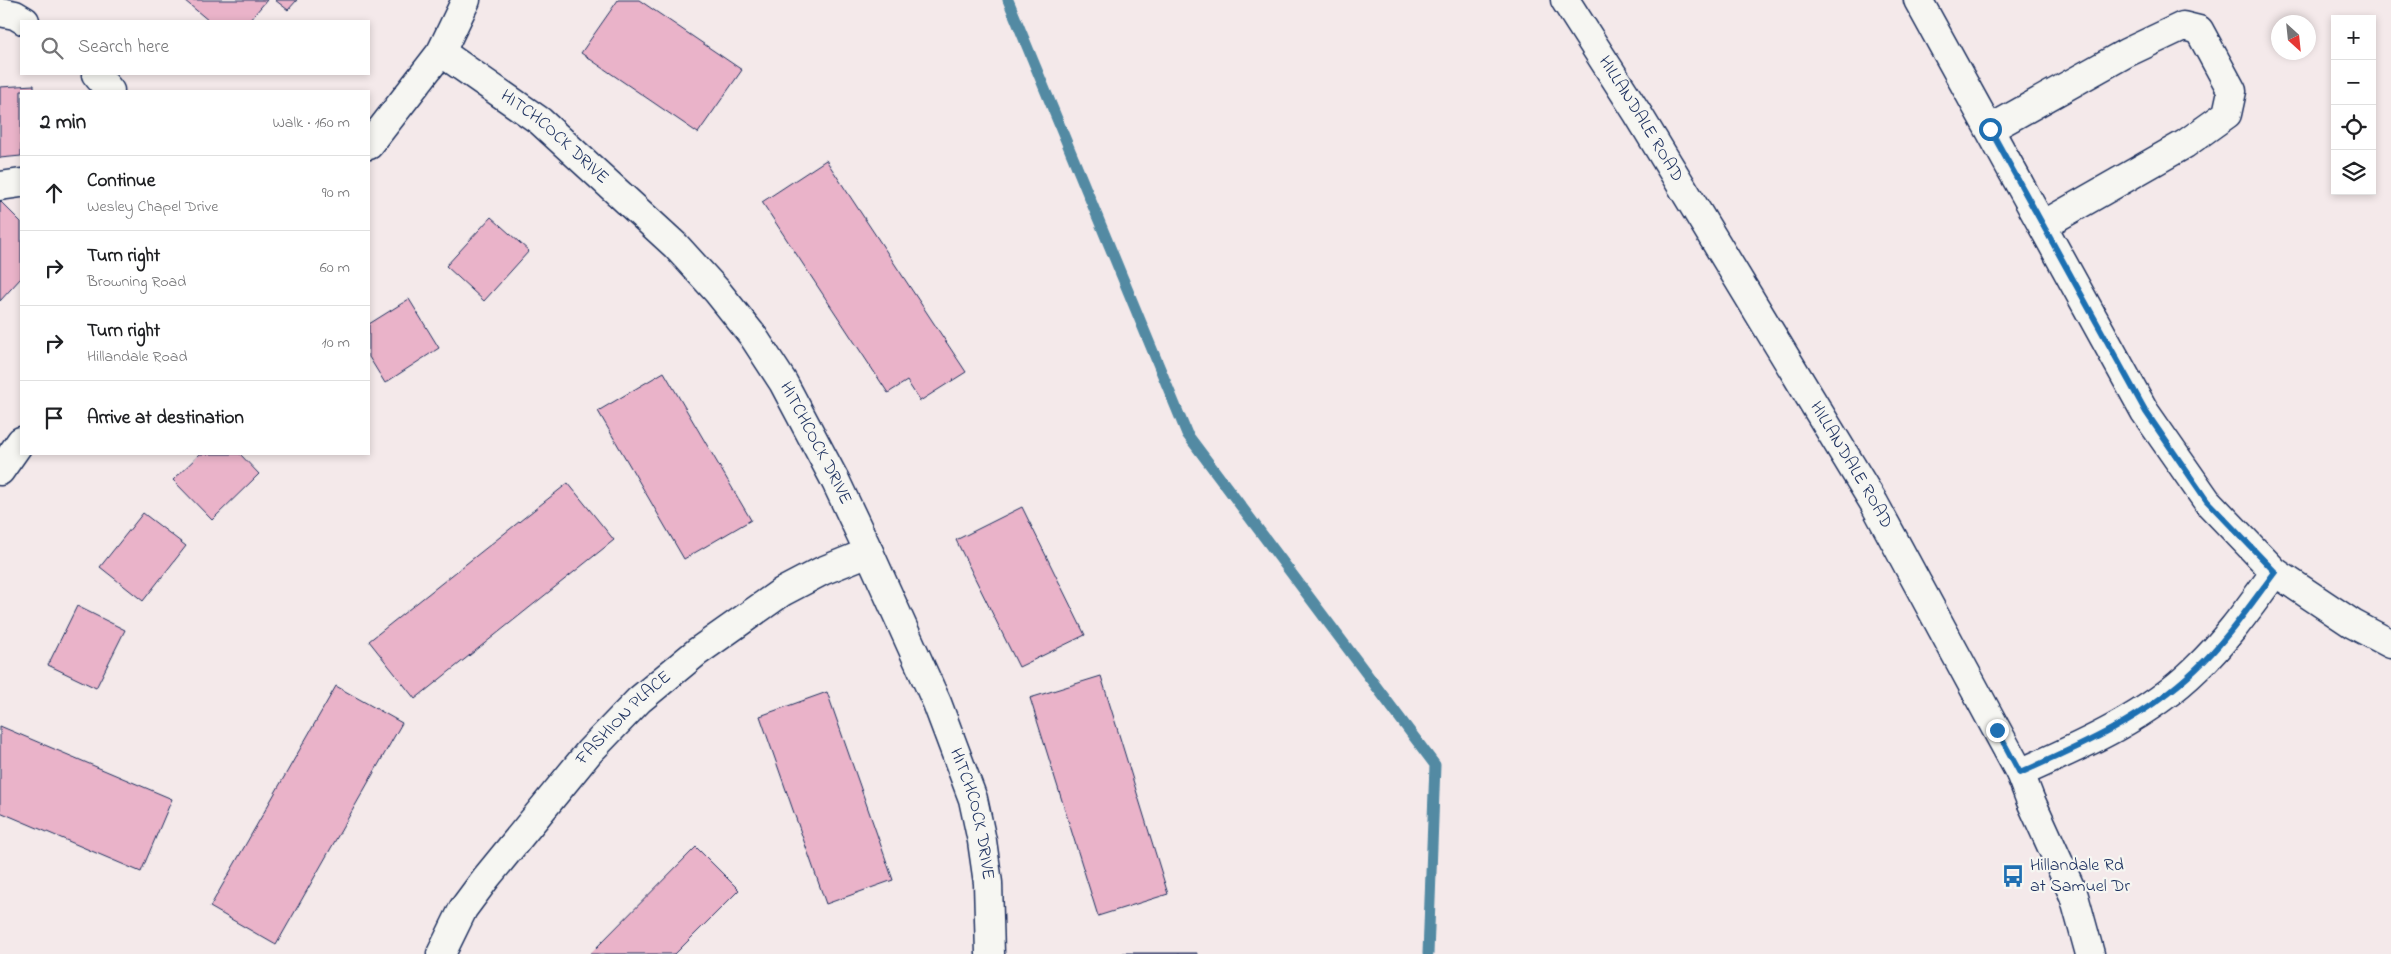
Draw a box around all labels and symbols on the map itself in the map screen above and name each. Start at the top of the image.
north arrow [2271,15,2316,60]
street label: HILLANDALE ROAD [1591,51,1689,187]
street label: HITCHCOCK DRIVE [495,84,614,191]
route start [1979,118,2002,141]
street label: HITCHCOCK DRIVE [772,377,858,509]
street label: HILLANDALE ROAD [1803,397,1899,533]
street label: FASHION PLACE [569,665,678,772]
route end [1986,719,2009,742]
street label: HITCHCOCK DRIVE [942,745,1000,882]
place label: Hillandale Rd at Samuel Dr [2030,853,2131,900]
bus stop icon: Hillandale Rd at Samuel Dr [2000,863,2026,889]

